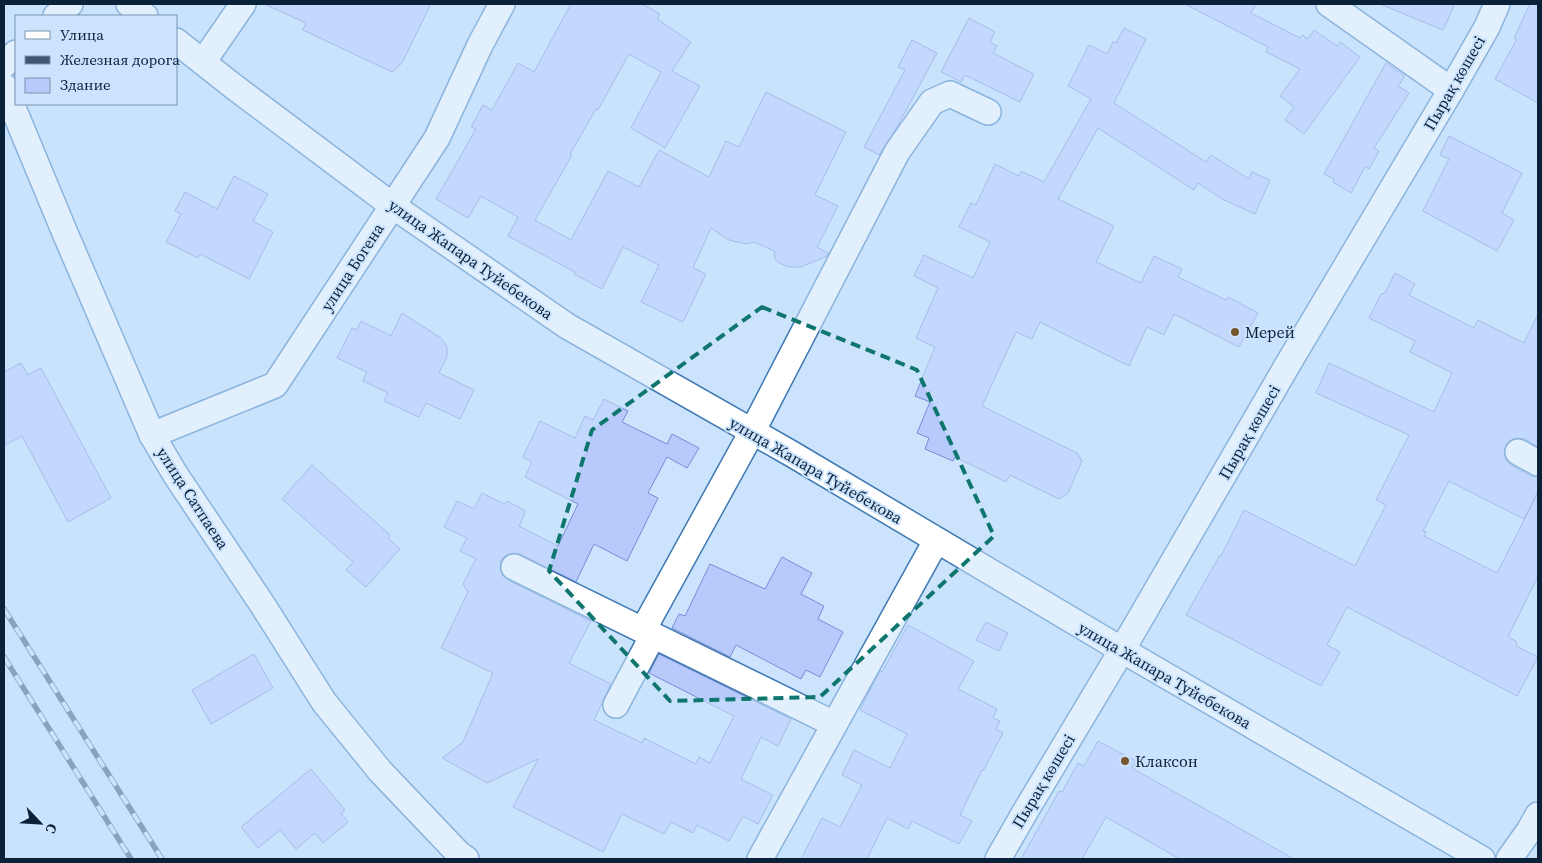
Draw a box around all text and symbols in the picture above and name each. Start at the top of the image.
legend [15,15,178,105]
text: Улица [60,24,104,45]
street label: Пырақ көшесі [1418,31,1490,134]
text: Железная дорога [60,49,180,70]
text: Здание [60,74,111,95]
street label: улица Жапара Туйебекова [384,194,558,325]
street label: улица Богена [315,218,389,315]
place label: Мерей [1245,321,1295,343]
marker: Мерей [1229,326,1241,338]
street label: Пырақ көшесі [1213,380,1285,483]
street label: улица Жапара Туйебекова [725,411,907,529]
street label: улица Сатпаева [152,443,235,554]
street label: улица Жапара Туйебекова [1074,616,1256,734]
street label: Пырақ көшесі [1006,730,1080,832]
place label: Клаксон [1135,750,1198,772]
marker: Клаксон [1119,755,1131,767]
north arrow [15,798,65,848]
text: С [41,820,63,837]

